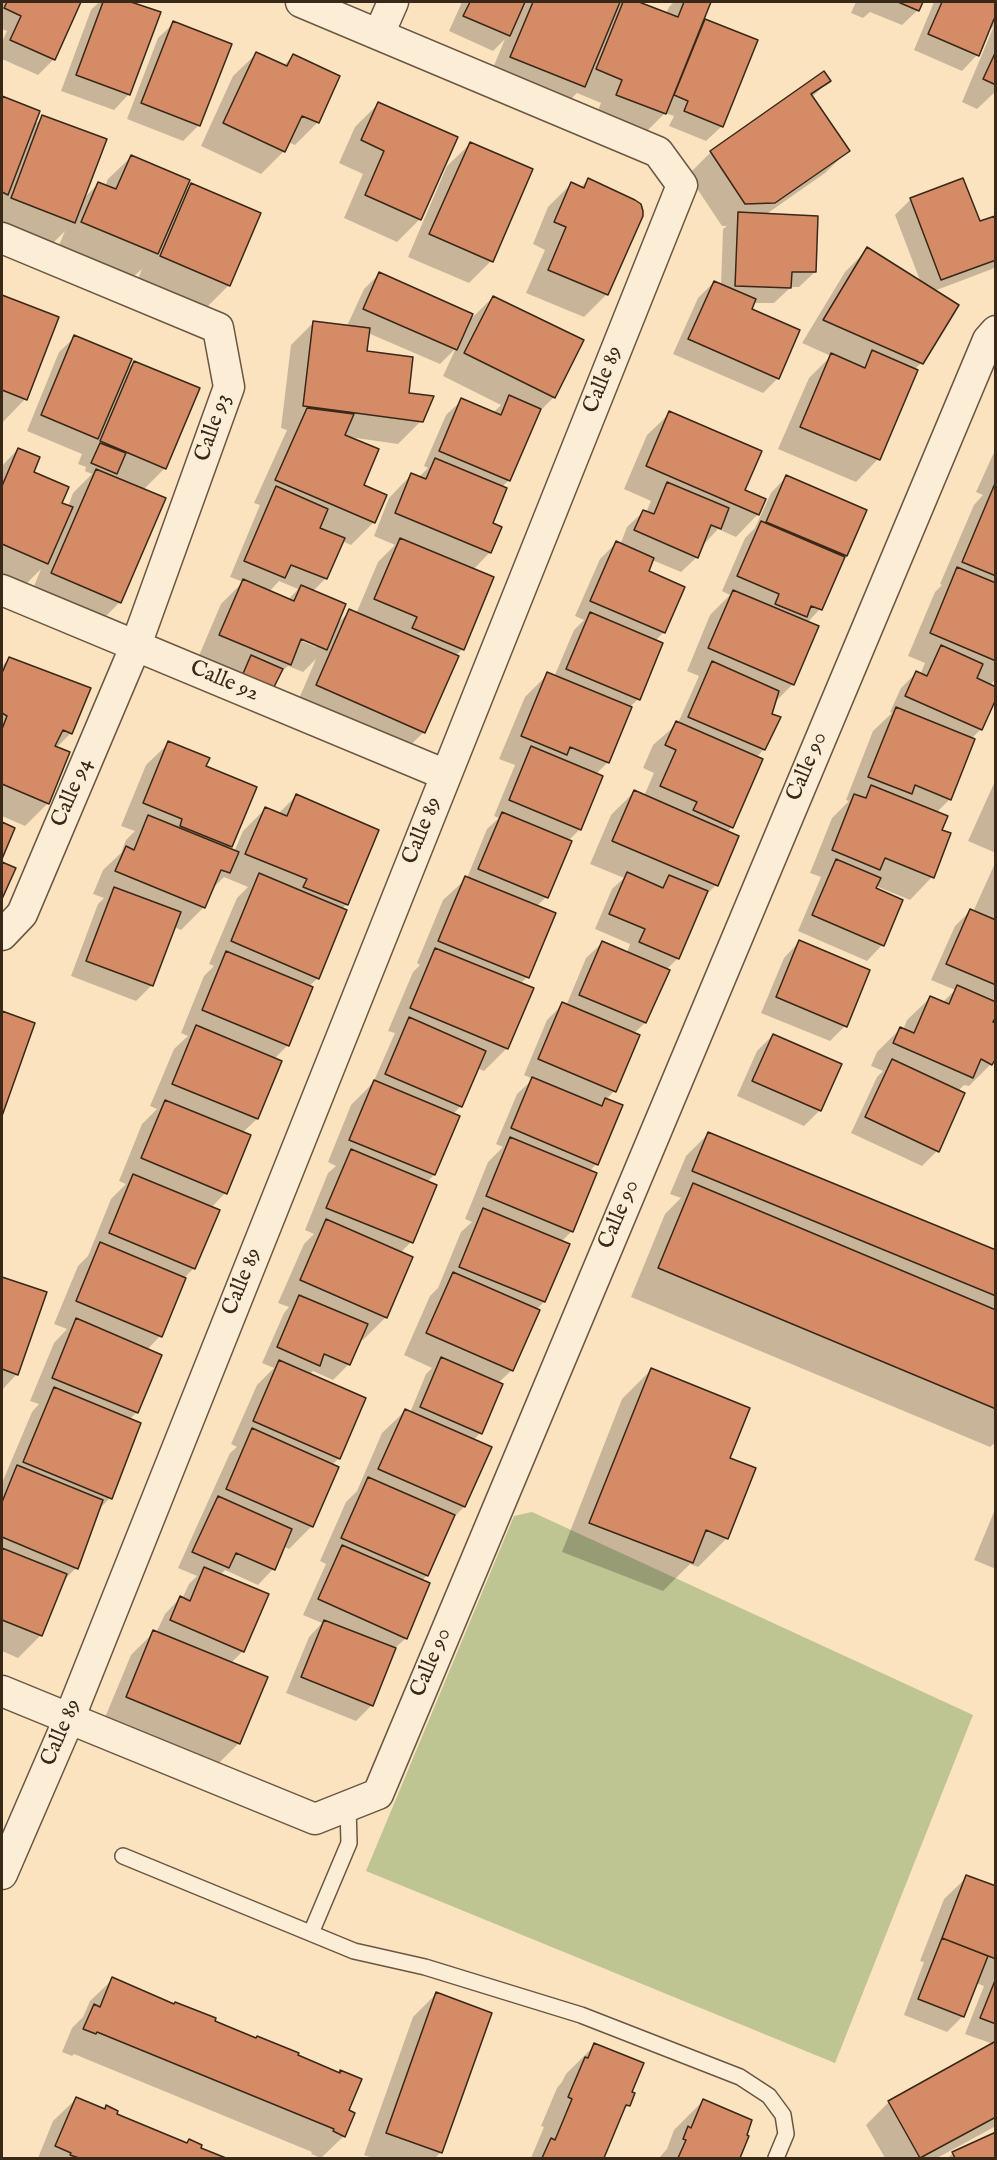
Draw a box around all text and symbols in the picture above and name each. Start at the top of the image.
street label: Calle 89 [579,342,629,418]
street label: Calle 93 [190,391,238,465]
street label: Calle 92 [186,656,262,708]
street label: Calle 90 [782,728,834,806]
street label: Calle 94 [47,755,99,831]
street label: Calle 89 [398,793,448,869]
street label: Calle 90 [594,1176,646,1254]
street label: Calle 89 [218,1244,268,1320]
street label: Calle 90 [406,1624,458,1702]
street label: Calle 89 [36,1695,88,1771]

